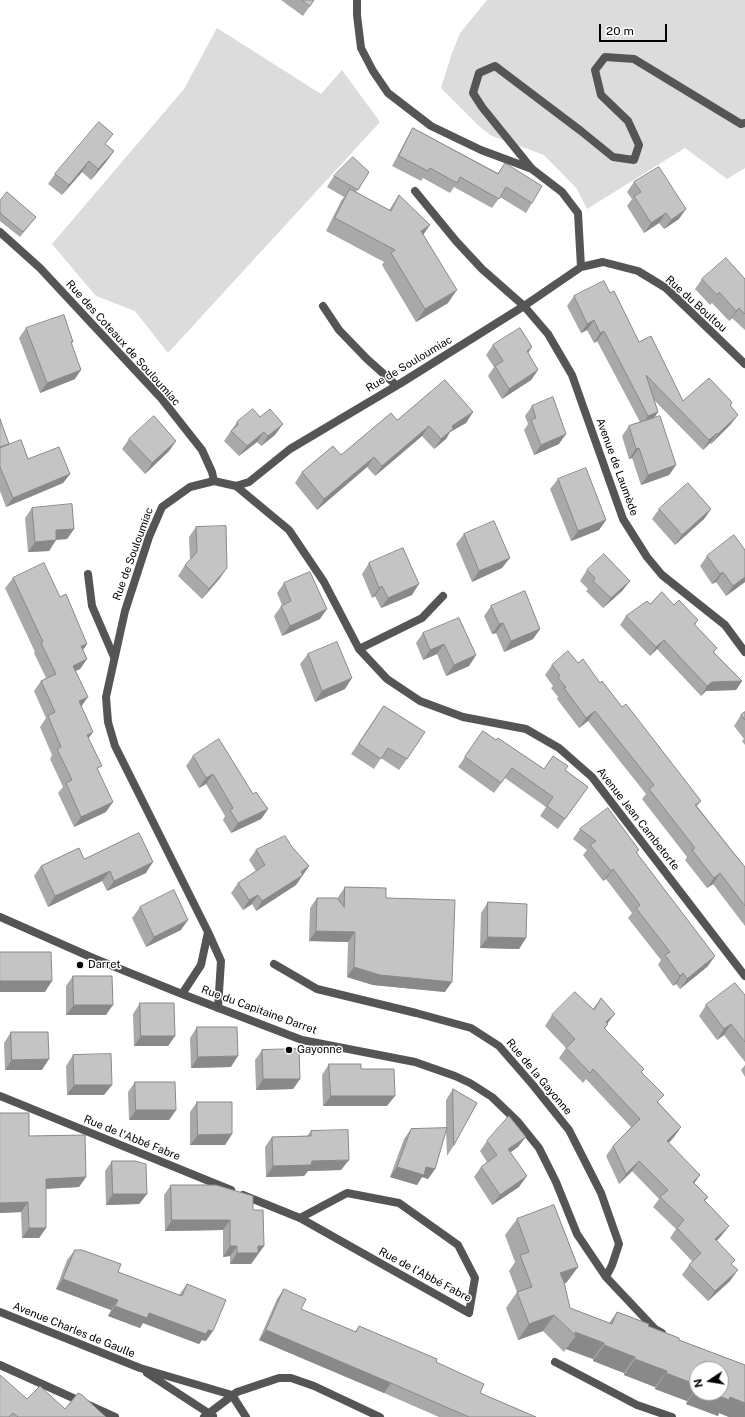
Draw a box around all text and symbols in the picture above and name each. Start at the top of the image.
scale bar [601,16,669,42]
text: 20 m [606,24,634,38]
street label: Rue du Boultou [663,273,729,335]
street label: Rue des Coteaux de Souloumiac [63,278,183,408]
street label: Rue de Souloumiac [364,333,454,395]
street label: Avenue de Laumède [593,416,641,518]
street label: Rue de Souloumiac [110,506,156,602]
street label: Avenue Jean Cambetorte [594,765,682,873]
place label: Darret [88,958,120,972]
marker: Darret [75,960,85,970]
street label: Rue du Capitaine Darret [199,983,319,1037]
street label: Rue de la Gayonne [503,1036,575,1118]
place label: Gayonne [297,1043,342,1057]
marker: Gayonne [284,1045,294,1055]
street label: Rue de l'Abbé Fabre [82,1113,182,1163]
street label: Rue de l'Abbé Fabre [376,1245,474,1305]
street label: Avenue Charles de Gaulle [11,1299,137,1361]
north arrow [689,1361,729,1401]
text: N [691,1378,705,1389]

